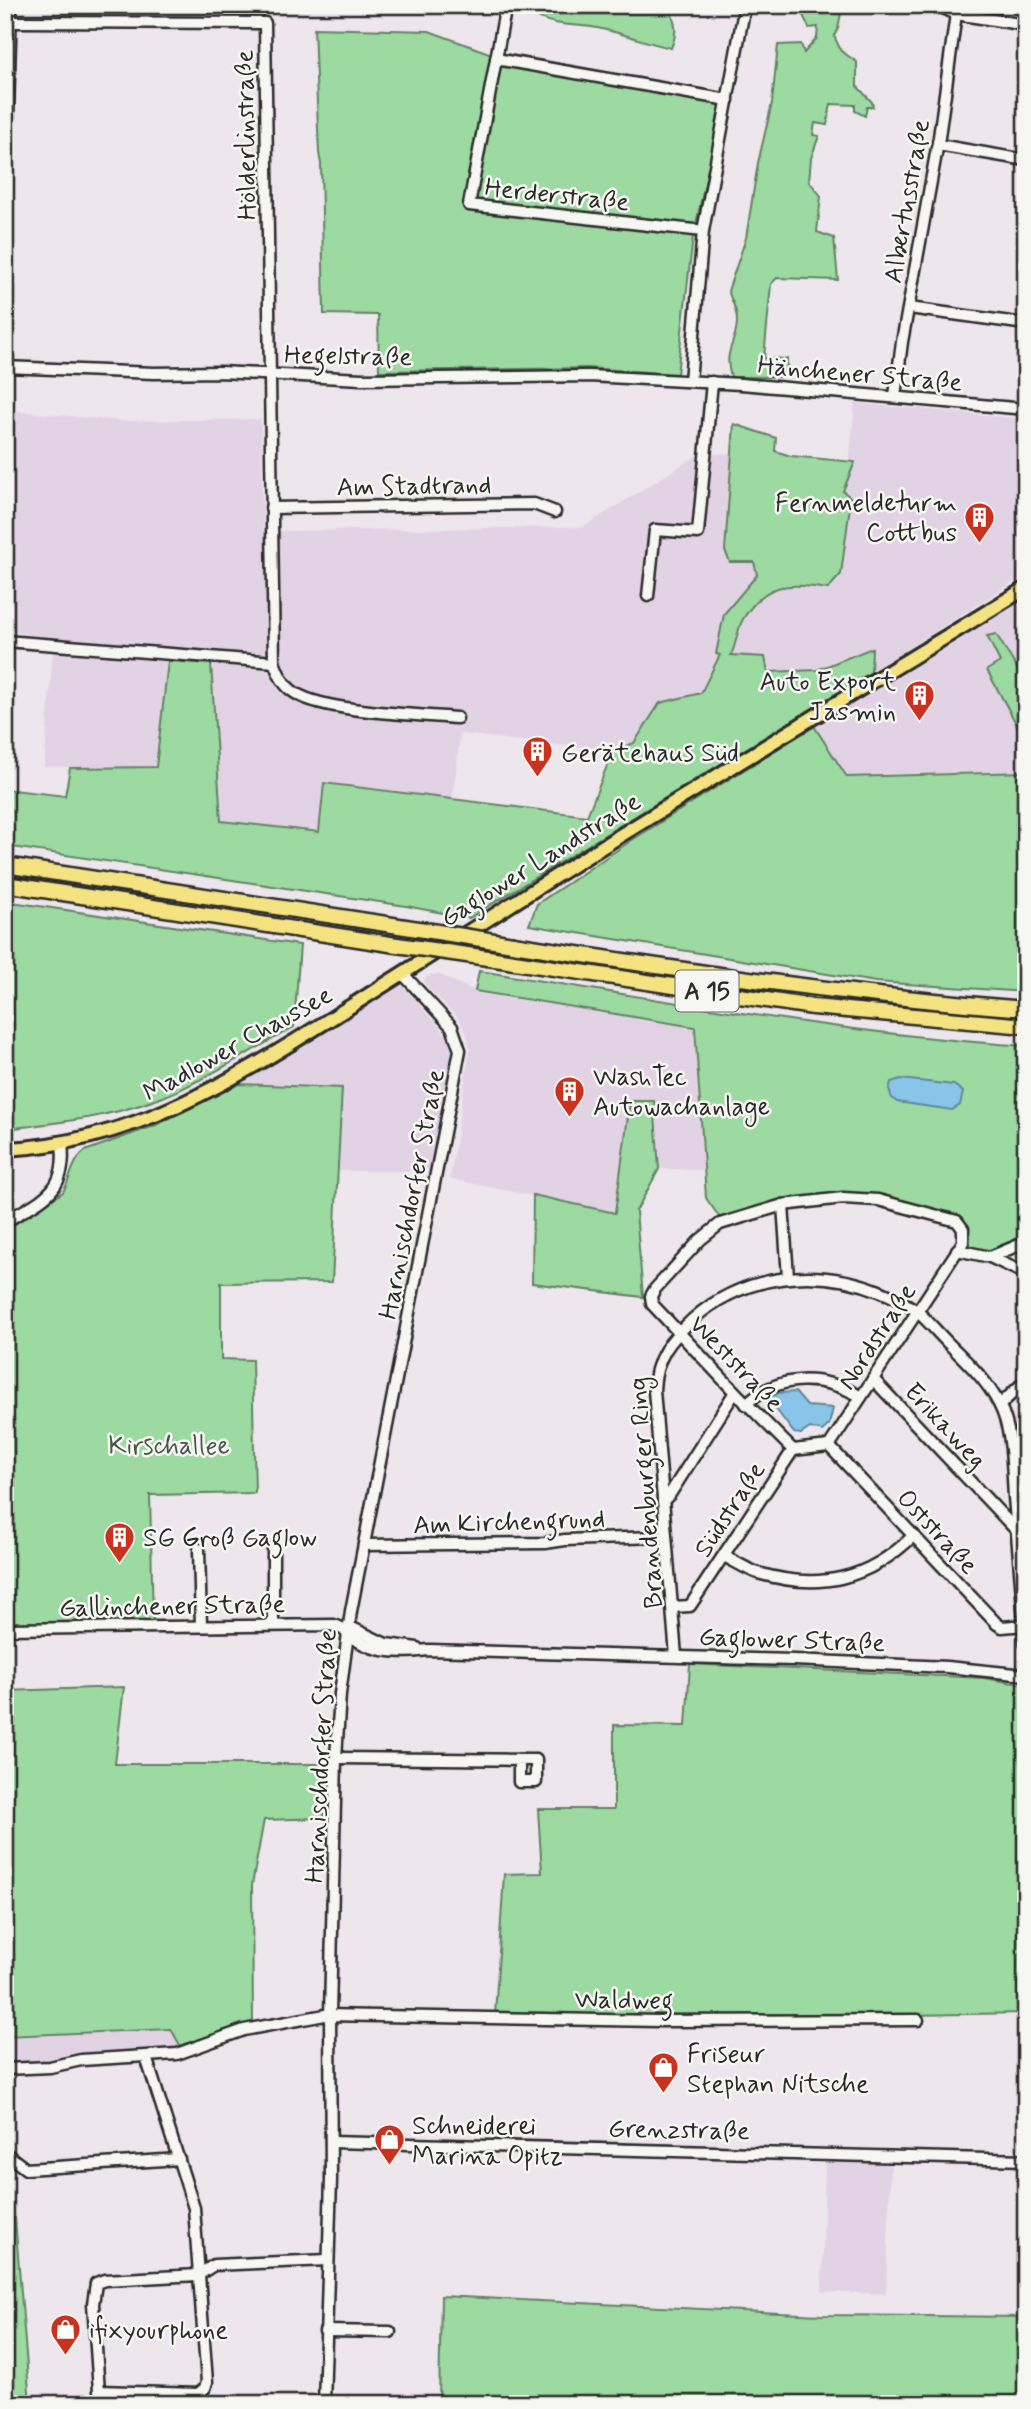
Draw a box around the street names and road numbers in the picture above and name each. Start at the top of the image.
street label: Hölderlinstraße [229,49,265,220]
street label: Albertusstraße [877,117,939,286]
street label: Herderstraße [483,171,631,220]
street label: Hegelstraße [284,339,412,378]
street label: Hänchener Straße [756,349,964,401]
street label: Am Stadtrand [336,469,492,505]
street label: Gaglower Landstraße [435,785,649,939]
road number: A 15 [676,971,738,1012]
street label: Madlower Chaussee [137,979,339,1111]
street label: Harnischdorfer Straße [372,1066,454,1322]
street label: Nordstraße [831,1277,925,1397]
street label: Weststraße [681,1308,791,1420]
street label: Brandenburger Ring [622,1376,675,1610]
street label: Erikaweg [896,1376,993,1477]
street label: Südstraße [687,1456,774,1564]
street label: Oststraße [888,1482,985,1582]
street label: Am Kirchengrund [413,1503,606,1546]
street label: Gallinchener Straße [59,1588,286,1626]
street label: Gaglower Straße [698,1621,886,1664]
street label: Harnischdorfer Straße [298,1628,346,1884]
street label: Waldweg [574,1983,674,2022]
street label: Grenzstraße [608,2113,750,2149]

